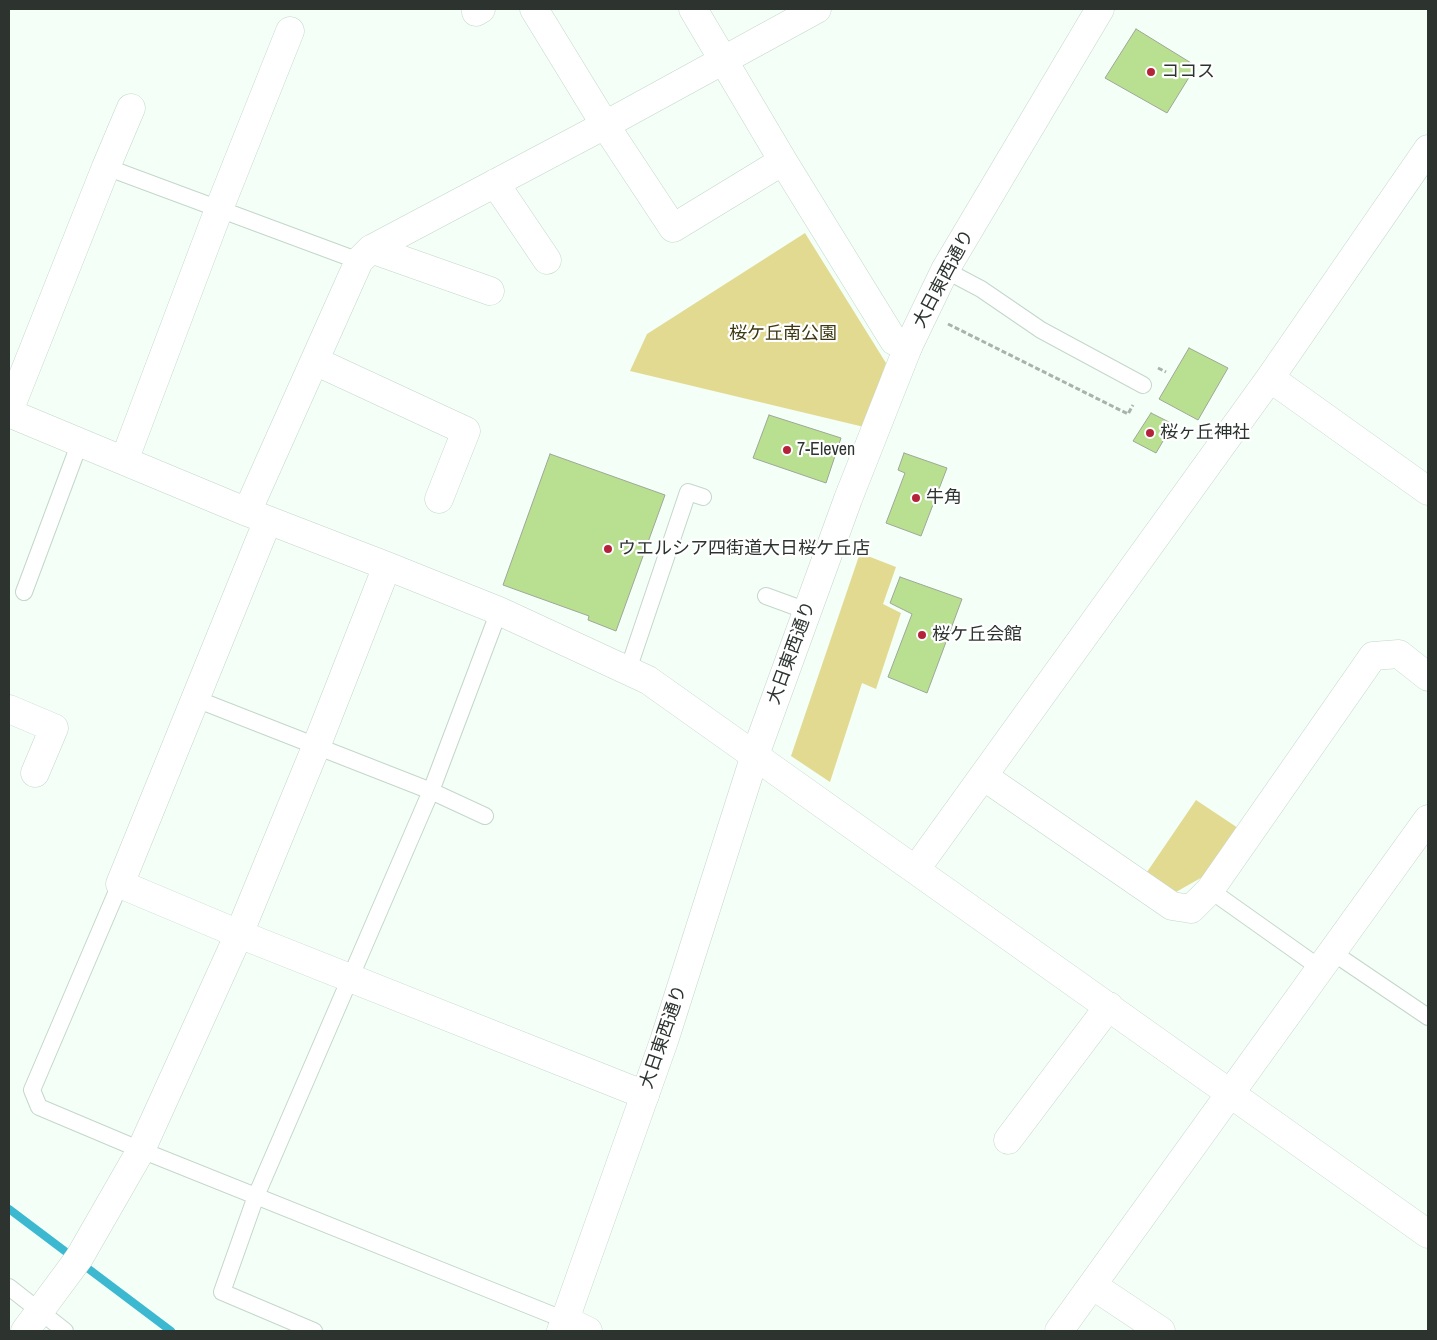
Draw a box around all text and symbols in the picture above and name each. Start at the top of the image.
place label: ココス [1161,61,1215,83]
marker: ココス [1145,66,1157,78]
street label: 大日東西通り [909,226,979,332]
park label: 桜ケ丘南公園 [729,323,837,345]
place label: 桜ヶ丘神社 [1160,422,1250,444]
marker: 桜ヶ丘神社 [1144,427,1156,439]
place label: 7-Eleven [797,439,855,461]
marker: 7-Eleven [781,444,793,456]
place label: 牛角 [926,487,962,509]
marker: 牛角 [910,492,922,504]
place label: ウエルシア四街道大日桜ケ丘店 [618,538,870,560]
marker: ウエルシア四街道大日桜ケ丘店 [602,543,614,555]
street label: 大日東西通り [763,599,821,707]
place label: 桜ケ丘会館 [932,624,1022,646]
marker: 桜ケ丘会館 [916,629,928,641]
street label: 大日東西通り [636,982,692,1092]

